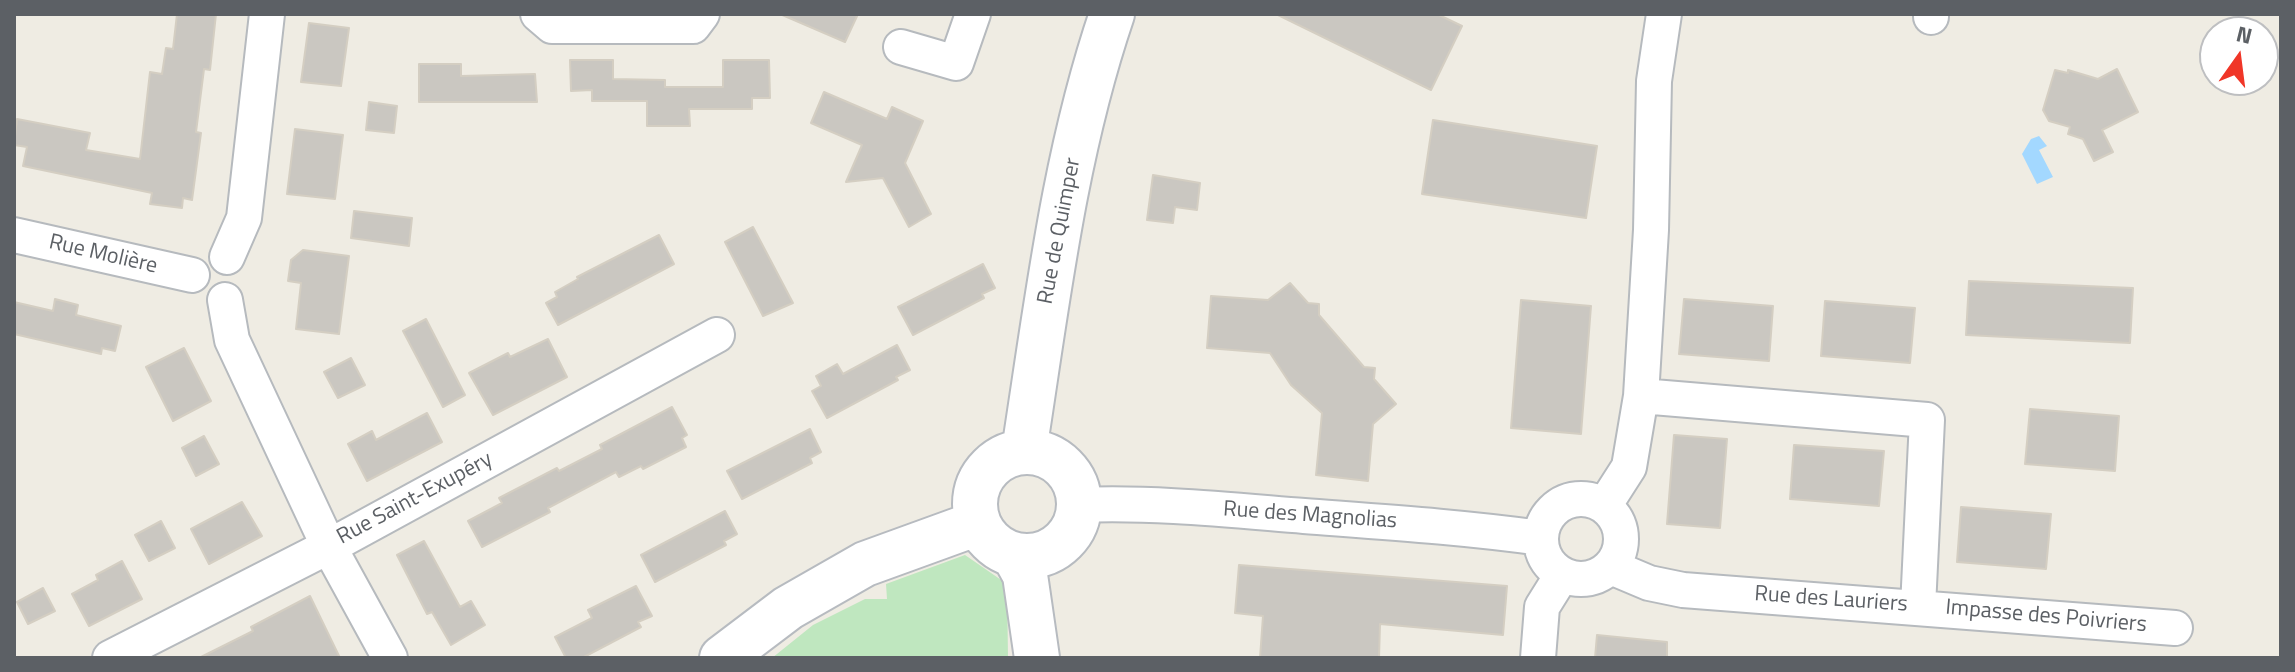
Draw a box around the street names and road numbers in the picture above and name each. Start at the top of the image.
street label: Rue de Quimper [1033,156,1087,306]
street label: Rue Molière [46,230,160,280]
street label: Rue Saint-Exupéry [333,447,497,551]
street label: Rue des Magnolias [1222,497,1398,535]
street label: Rue des Lauriers [1753,581,1909,619]
street label: Impasse des Poivriers [1944,595,2148,639]

